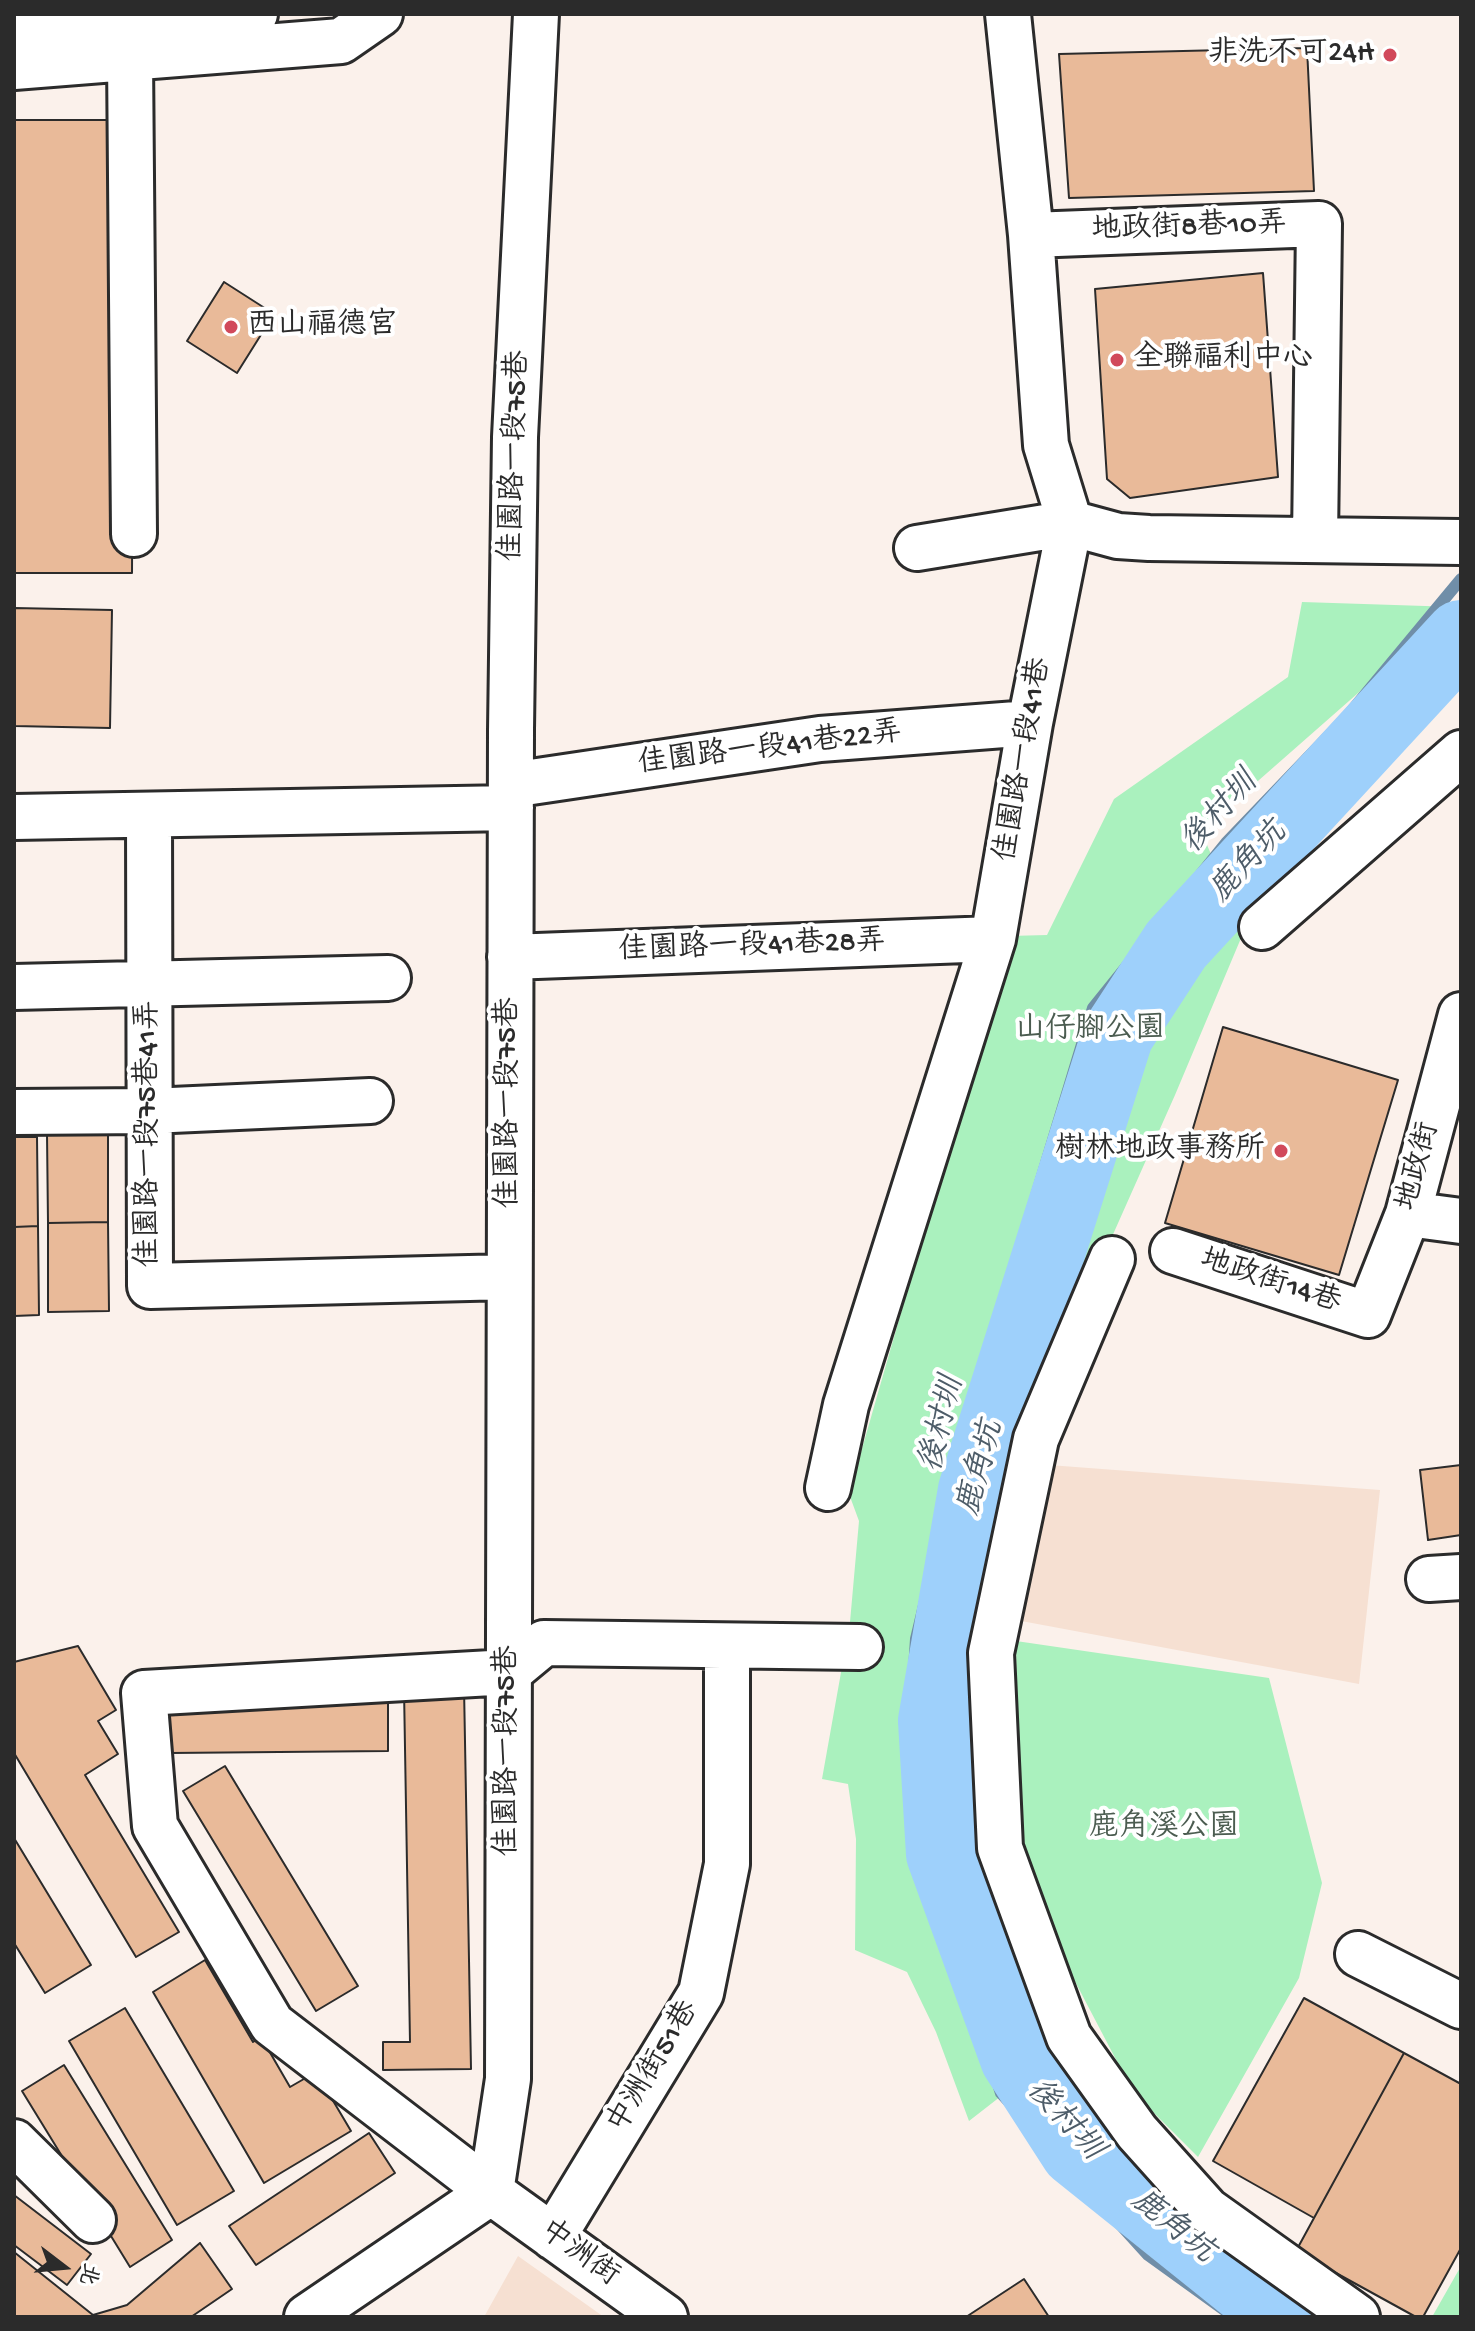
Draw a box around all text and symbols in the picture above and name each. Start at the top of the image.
place label: 非洗不可24H [1208,37,1374,73]
marker: 非洗不可24H [1381,46,1399,64]
street label: 地政街8巷10弄 [1091,208,1287,250]
place label: 西山福德宮 [247,309,397,345]
marker: 西山福德宮 [222,318,240,336]
place label: 全聯福利中心 [1133,342,1313,378]
street label: 佳園路一段75巷 [495,350,539,562]
marker: 全聯福利中心 [1108,351,1126,369]
street label: 佳園路一段41巷 [989,655,1061,865]
street label: 佳園路一段41巷22弄 [636,716,904,784]
water label: 後村圳 [1175,765,1267,863]
water label: 鹿角坑 [1203,816,1297,912]
street label: 佳園路一段41巷28弄 [618,925,886,971]
street label: 佳園路一段75巷 [492,997,528,1209]
street label: 佳園路一段75巷41弄 [132,1000,168,1268]
park label: 山仔腳公園 [1015,1013,1165,1049]
street label: 地政街 [1391,1119,1449,1215]
place label: 樹林地政事務所 [1055,1133,1265,1169]
marker: 樹林地政事務所 [1272,1142,1290,1160]
street label: 地政街14巷 [1195,1243,1345,1323]
water label: 後村圳 [914,1374,974,1476]
water label: 鹿角坑 [952,1418,1014,1520]
street label: 佳園路一段75巷 [491,1645,527,1857]
park label: 鹿角溪公園 [1089,1811,1239,1847]
street label: 中洲街51巷 [601,1995,709,2141]
water label: 後村圳 [1017,2072,1109,2170]
water label: 鹿角坑 [1122,2183,1220,2273]
street label: 中洲街 [531,2214,625,2296]
north arrow [24,2227,104,2307]
text: 北 [72,2259,103,2288]

